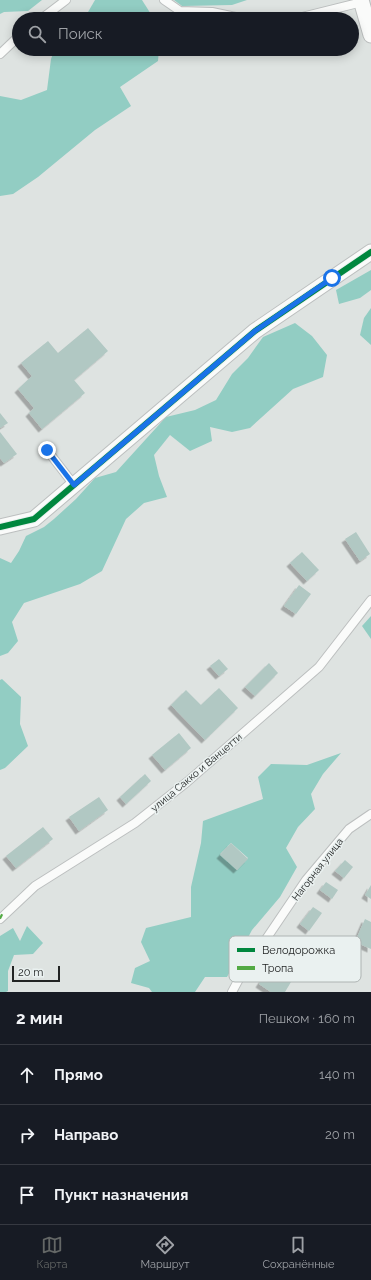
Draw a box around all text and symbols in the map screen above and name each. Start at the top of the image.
search box [12,12,359,56]
icon: search [26,23,48,45]
text: Поиск [58,25,103,43]
route start [323,269,341,287]
route end [38,441,56,459]
street label: улица Сакко и Ванцетти [149,731,244,814]
street label: Нагорная улица [290,836,345,903]
legend [229,936,361,982]
text: Велодорожка [262,944,335,957]
text: Тропа [262,962,293,975]
scale bar [12,964,60,983]
text: 20 m [18,966,43,979]
text: 2 мин [16,1008,63,1028]
text: Пешком · 160 m [259,1011,355,1026]
icon: ahead [16,1064,38,1086]
text: Прямо [54,1066,103,1084]
text: 140 m [319,1067,355,1082]
icon: right [16,1124,38,1146]
text: Направо [54,1126,118,1144]
text: 20 m [325,1127,355,1142]
icon: arrive [16,1184,38,1206]
text: Пункт назначения [54,1186,188,1204]
tab: Карта [37,1234,67,1271]
tab: Маршрут [140,1234,189,1271]
tab: Сохранённые [262,1234,334,1271]

